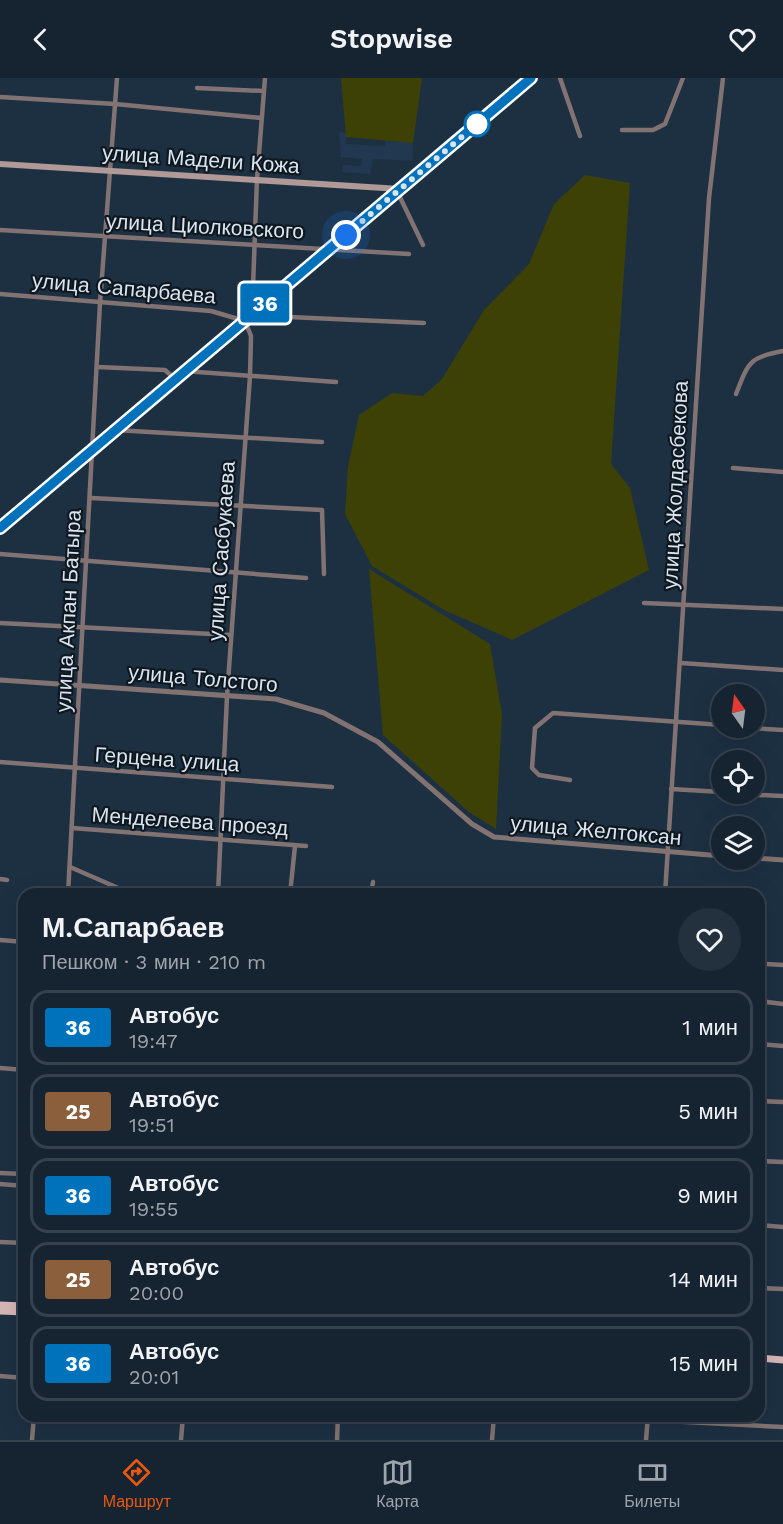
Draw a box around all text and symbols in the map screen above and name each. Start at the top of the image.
icon: back [24,23,57,56]
text: Stopwise [330,23,453,55]
icon: heart [726,23,759,56]
unlabelled marker [464,111,490,137]
street label: улица Мадели Кожа [101,140,301,178]
street label: улица Циолковского [105,208,305,244]
your location [331,220,361,250]
street label: улица Сапарбаева [31,268,217,309]
line badge: 36 [238,284,292,322]
text: 36 [252,291,278,316]
street label: улица Жолдасбекова [657,380,693,590]
street label: улица Сасбукаева [202,460,240,642]
street label: улица Акпан Батыра [50,509,86,713]
street label: улица Толстого [127,659,279,697]
north arrow [711,684,765,738]
map controls [711,684,765,870]
street label: Герцена улица [94,741,240,777]
button: locate [711,750,765,804]
street label: Менделеева проезд [91,802,289,840]
street label: улица Желтоксан [509,810,683,850]
button: layers [711,816,765,870]
button: heart [678,908,741,971]
text: М.Сапарбаев [42,911,225,944]
text: Пешком · 3 мин · 210 m [42,950,266,974]
text: Автобус [129,1003,219,1028]
text: 36 [65,1015,91,1040]
text: 1 мин [682,1015,738,1040]
text: 19:47 [129,1029,178,1053]
text: Автобус [129,1087,219,1112]
text: 25 [66,1099,90,1124]
text: 5 мин [678,1099,738,1124]
text: 19:51 [129,1113,175,1137]
text: Автобус [129,1171,219,1196]
text: 36 [65,1183,91,1208]
text: 9 мин [677,1183,738,1208]
text: 19:55 [129,1197,178,1221]
text: Автобус [129,1255,219,1280]
text: 25 [66,1267,90,1292]
text: 14 мин [669,1267,738,1292]
text: 20:00 [129,1281,184,1305]
text: Автобус [129,1339,219,1364]
text: 36 [65,1351,91,1376]
text: 15 мин [670,1351,738,1376]
text: 20:01 [129,1365,179,1389]
tab: Маршрут [103,1456,171,1511]
tab: Карта [376,1456,419,1511]
tab: Билеты [624,1456,680,1511]

